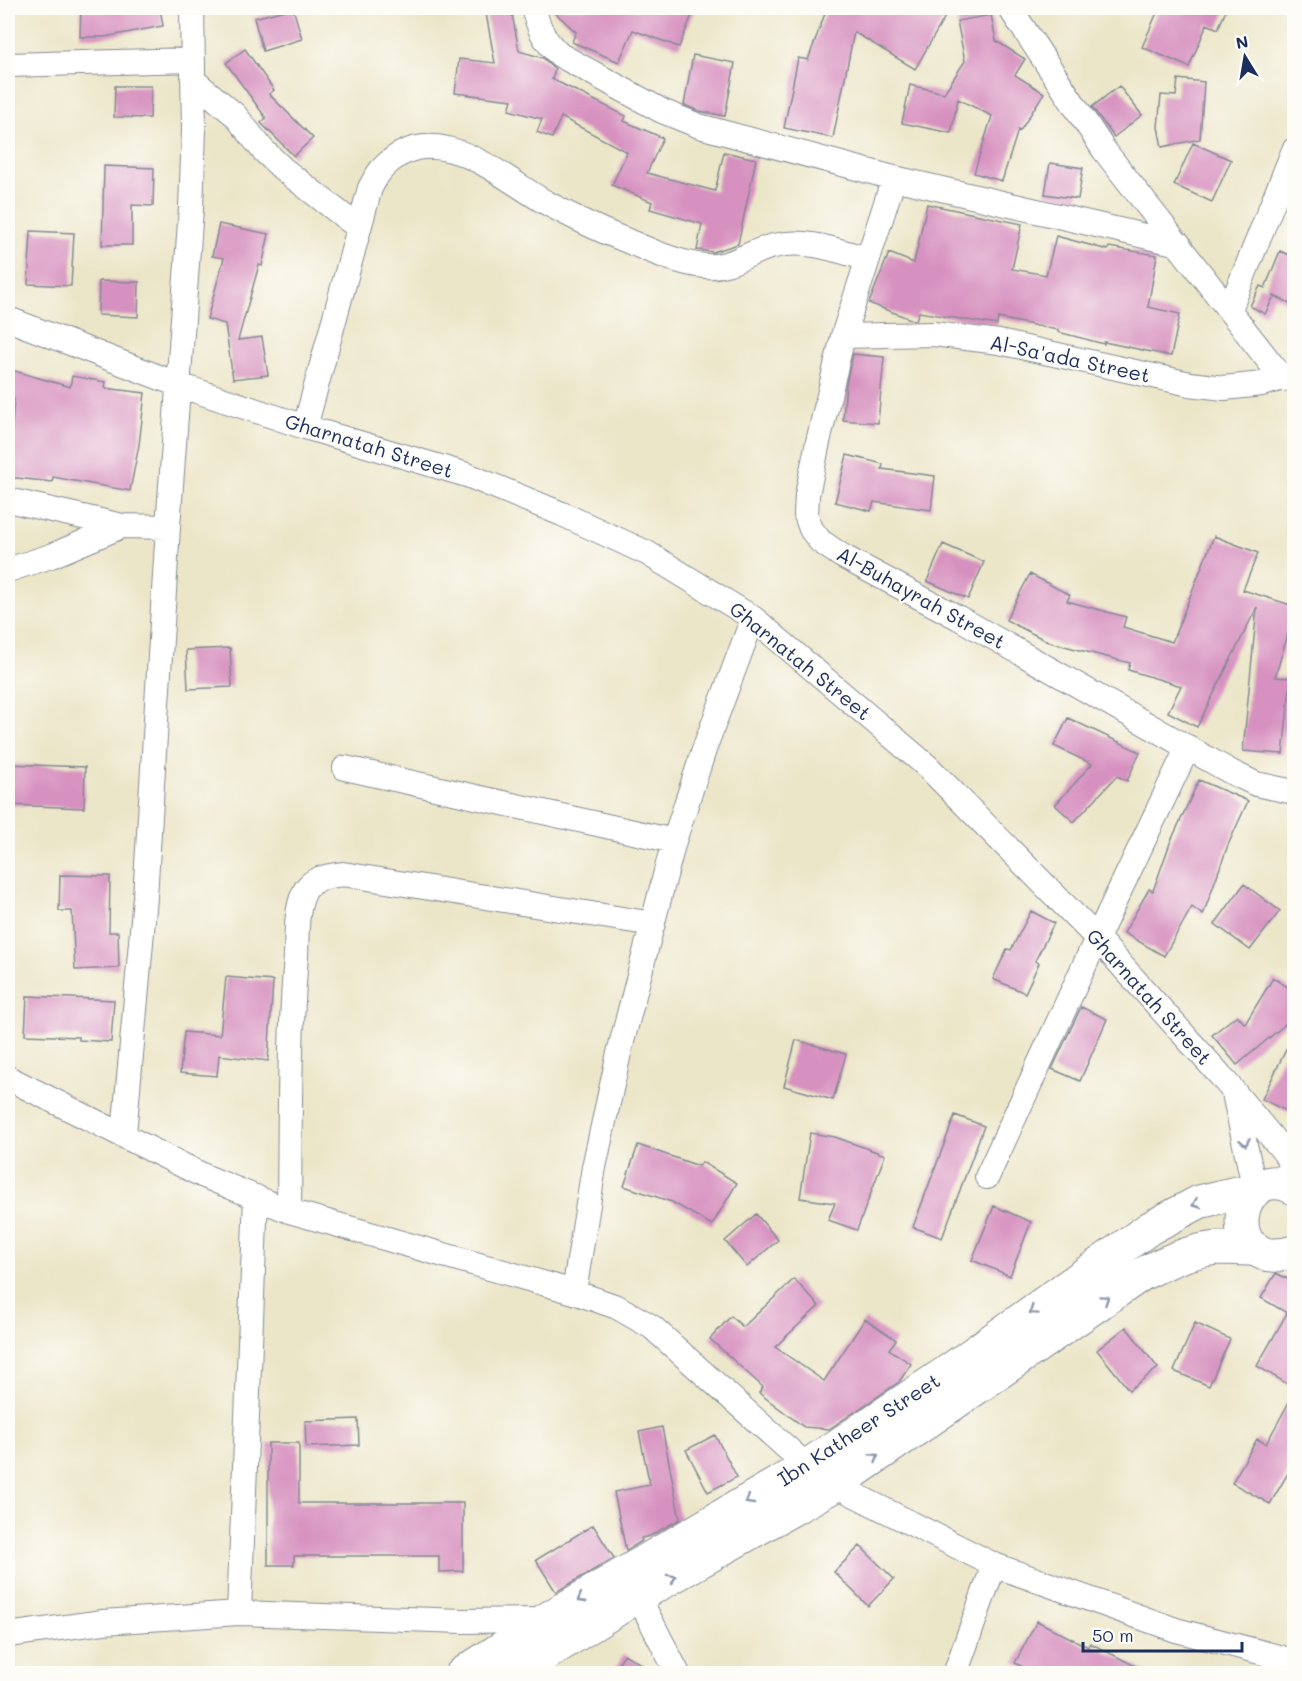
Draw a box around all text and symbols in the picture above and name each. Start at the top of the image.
north arrow [1215,27,1275,87]
text: N [1234,30,1250,53]
street label: Al-Sa'ada Street [988,328,1153,388]
street label: Gharnatah Street [282,407,457,483]
street label: Al-Buhayrah Street [833,540,1010,654]
street label: Gharnatah Street [725,595,877,725]
street label: Gharnatah Street [1082,923,1218,1070]
one-way arrow [1238,1136,1251,1146]
one-way arrow [1191,1197,1202,1209]
one-way arrow [1099,1295,1110,1306]
one-way arrow [1029,1303,1040,1314]
street label: Ibn Katheer Street [772,1367,945,1491]
one-way arrow [869,1453,880,1464]
one-way arrow [745,1493,755,1505]
one-way arrow [665,1574,676,1585]
one-way arrow [577,1592,587,1603]
scale bar [1083,1615,1242,1653]
text: 50 m [1092,1623,1134,1647]

